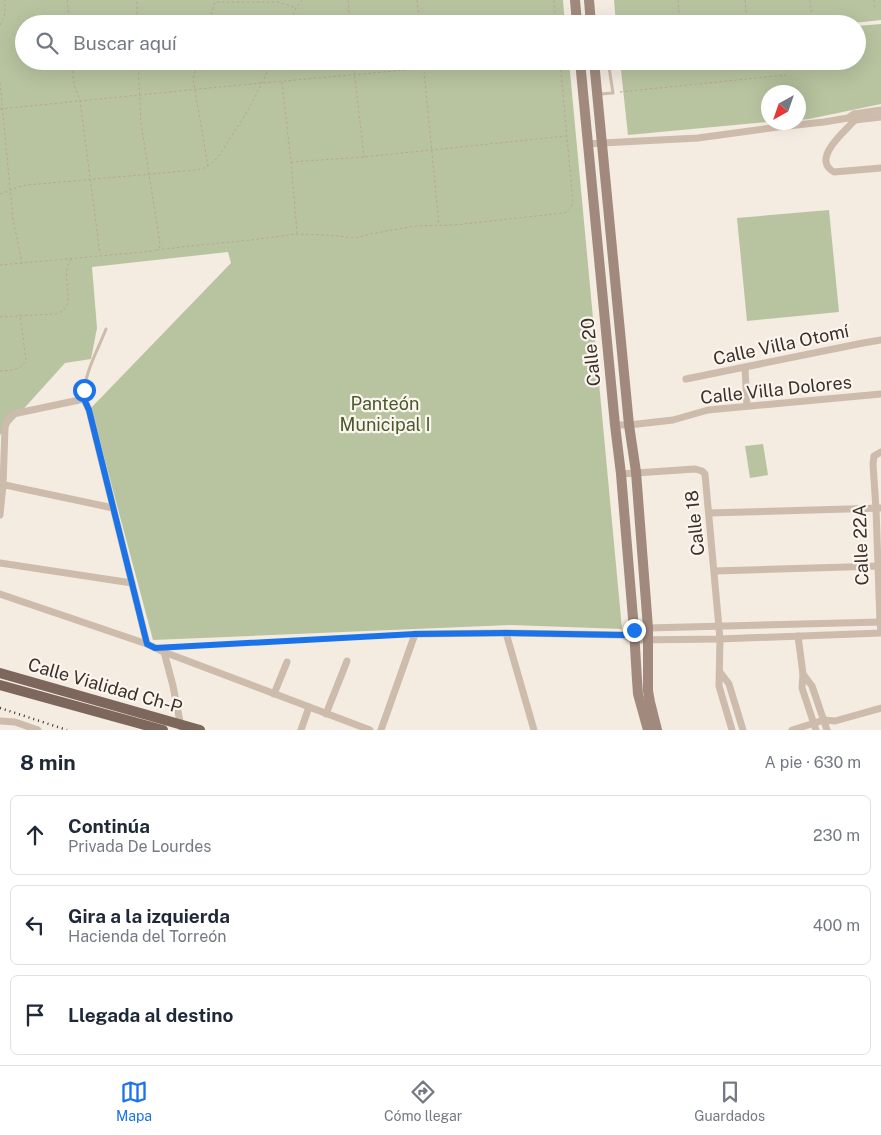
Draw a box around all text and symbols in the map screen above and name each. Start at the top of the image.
search box [15,15,866,70]
icon: search [33,29,61,57]
text: Buscar aquí [73,32,177,54]
north arrow [761,85,806,130]
street label: Calle 20 [576,317,605,387]
street label: Calle Villa Otomí [711,320,851,369]
street label: Calle Villa Dolores [699,371,853,408]
route start [73,379,96,402]
park label: Panteón Municipal I [339,393,431,435]
street label: Calle 18 [681,489,708,557]
street label: Calle 22A [849,504,872,586]
route end [623,619,646,642]
street label: Calle Vialidad Ch-P [26,653,185,718]
text: 8 min [20,750,76,775]
text: A pie · 630 m [765,753,861,772]
text: Continúa [68,815,150,837]
icon: ahead [21,821,49,849]
text: 230 m [813,826,860,845]
text: Privada De Lourdes [68,837,211,856]
text: Gira a la izquierda [68,905,230,927]
icon: left [21,911,49,939]
text: 400 m [813,916,860,935]
text: Hacienda del Torreón [68,927,226,946]
icon: arrive [21,1001,49,1029]
text: Llegada al destino [68,1004,233,1026]
tab: Mapa [116,1078,152,1124]
tab: Cómo llegar [384,1078,462,1124]
tab: Guardados [694,1078,765,1124]

